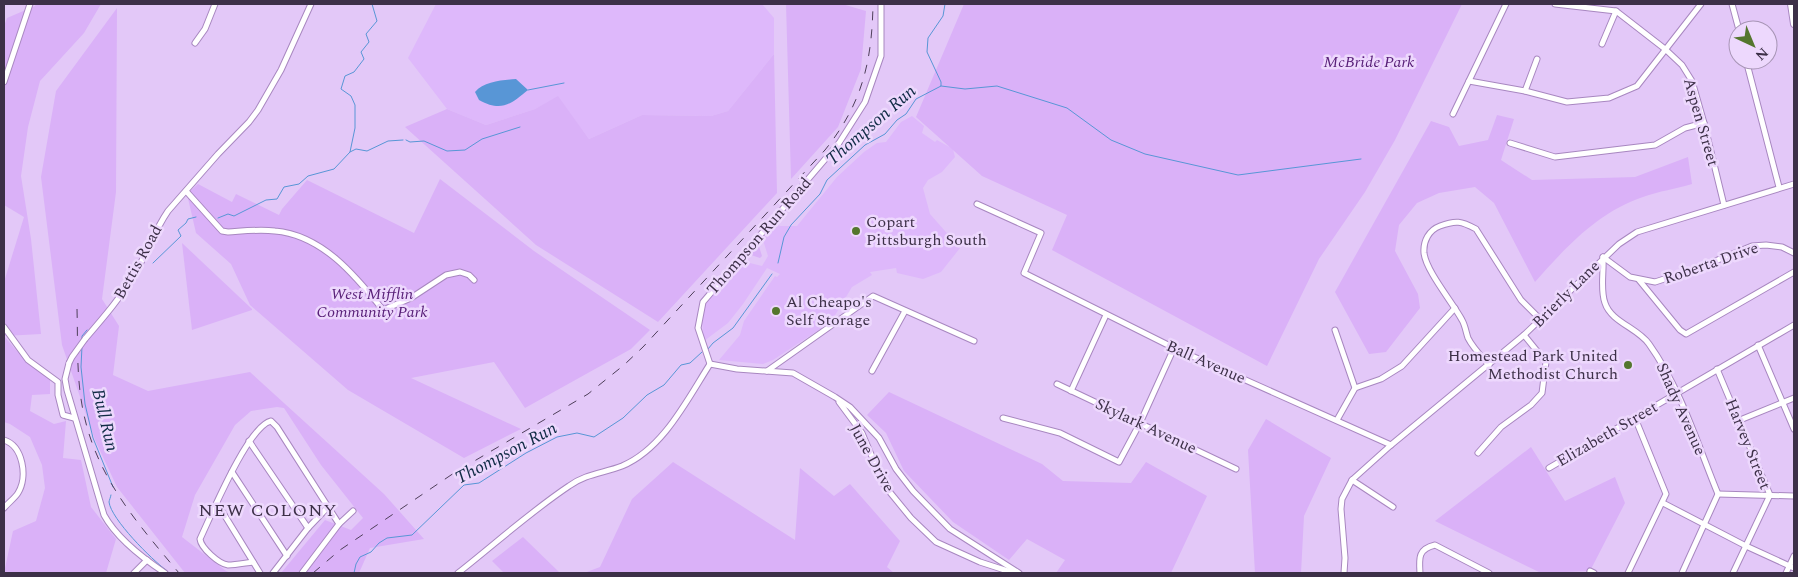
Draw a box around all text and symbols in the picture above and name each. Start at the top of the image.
north arrow [1728,20,1778,70]
text: N [1750,42,1773,66]
park label: McBride Park [1324,50,1415,74]
street label: Aspen Street [1677,75,1725,169]
water label: Thompson Run [820,78,923,172]
street label: Thompson Run Road [701,172,817,300]
place label: Copart Pittsburgh South [866,210,987,252]
street label: Bettis Road [108,220,168,304]
marker: Copart Pittsburgh South [850,225,862,237]
street label: Roberta Drive [1660,236,1762,290]
street label: Brierly Lane [1527,255,1605,333]
park label: West Mifflin Community Park [316,282,428,324]
place label: Al Cheapo's Self Storage [786,290,872,332]
marker: Al Cheapo's Self Storage [770,305,782,317]
street label: Ball Avenue [1163,334,1249,390]
place label: Homestead Park United Methodist Church [1448,344,1618,386]
marker: Homestead Park United Methodist Church [1622,359,1634,371]
street label: Shady Avenue [1650,359,1712,459]
water label: Bull Run [84,386,126,455]
street label: Skylark Avenue [1091,392,1201,460]
street label: Elizabeth Street [1552,395,1662,473]
street label: Harvey Street [1719,395,1777,493]
water label: Thompson Run [450,415,562,491]
street label: June Drive [843,419,901,497]
district label: NEW COLONY [199,497,337,524]

